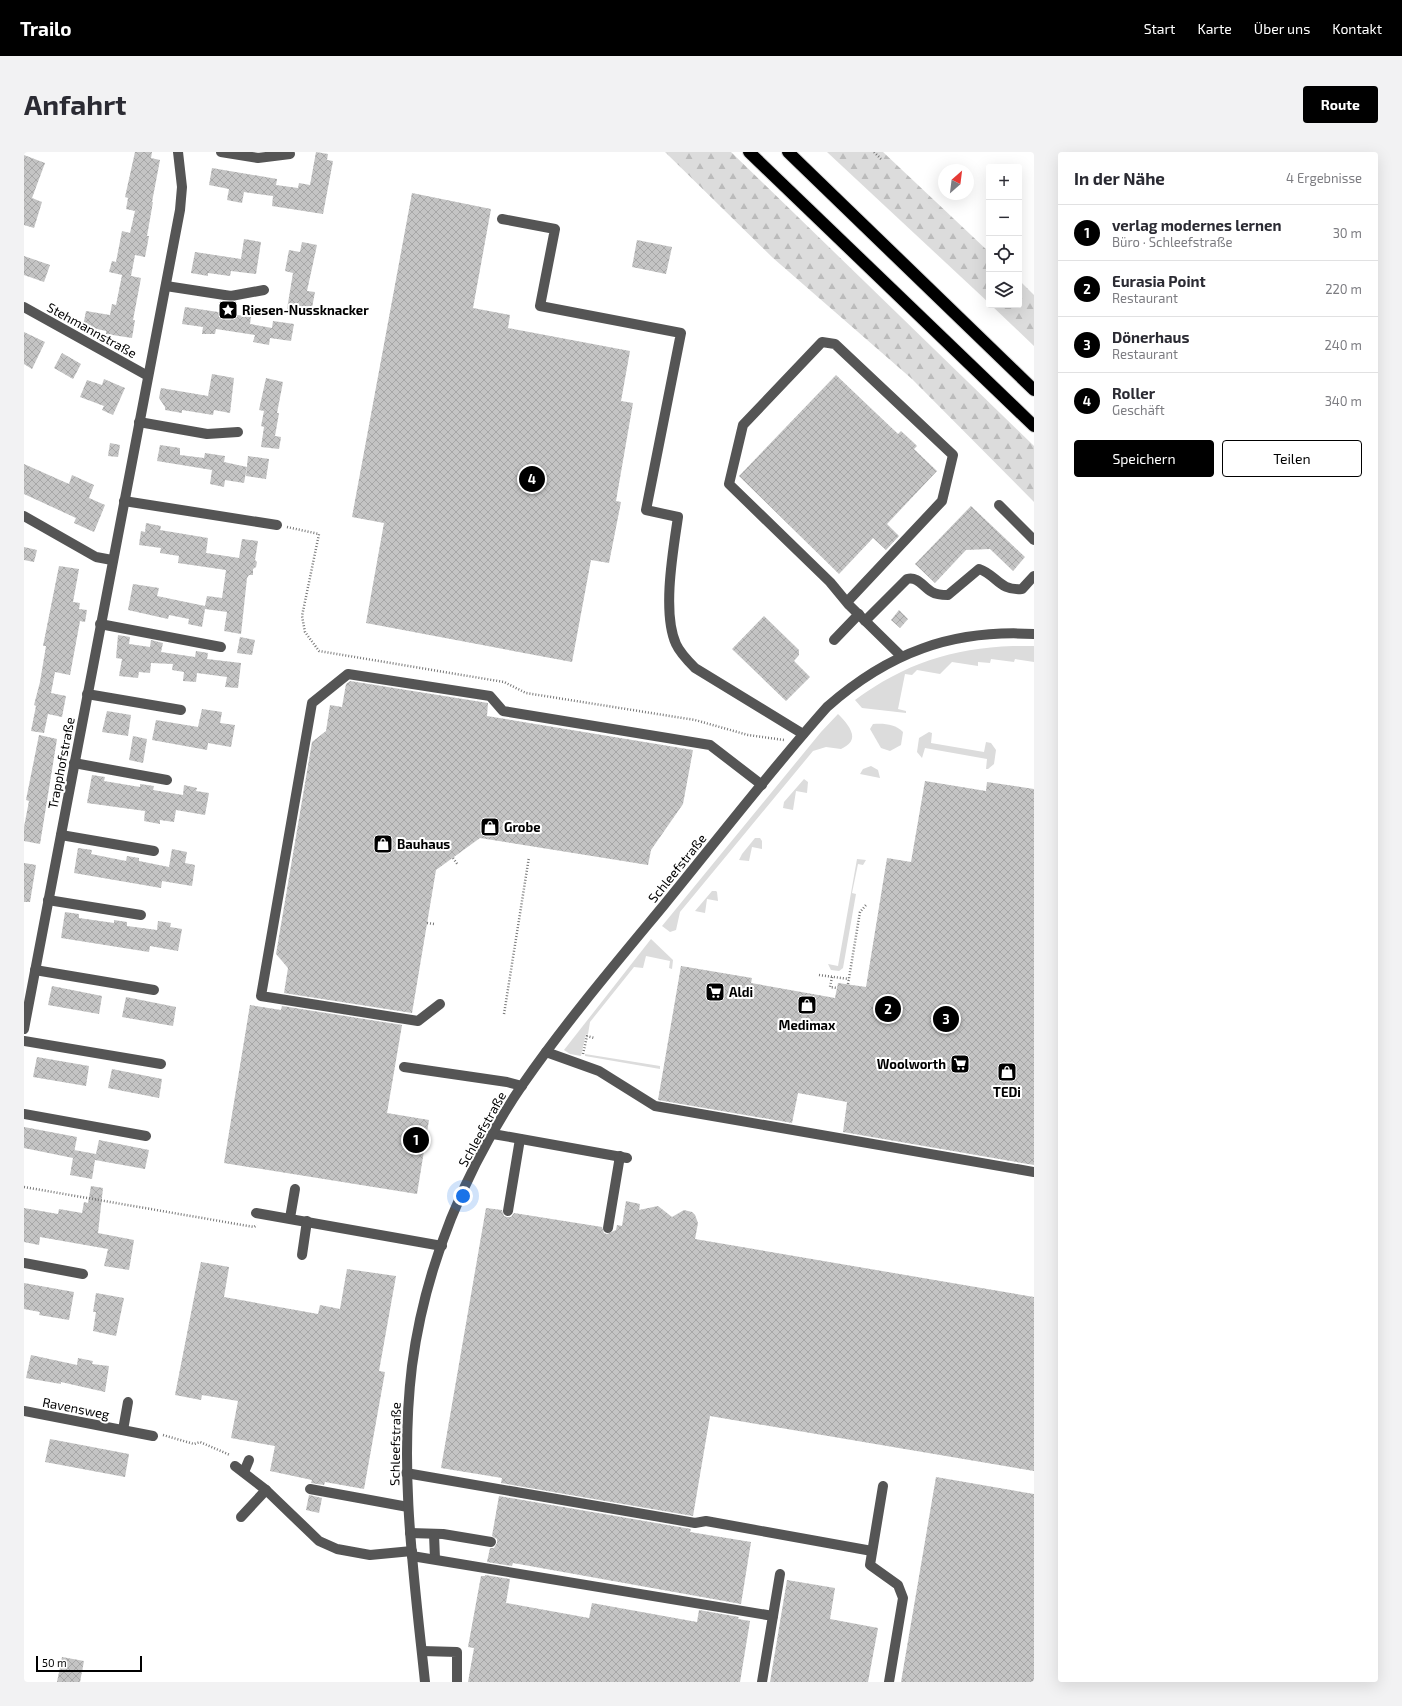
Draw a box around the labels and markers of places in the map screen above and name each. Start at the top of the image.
place icon: Riesen-Nussknacker [217,299,239,321]
place label: Riesen-Nussknacker [242,302,369,318]
pin: 4 [519,464,545,494]
shop icon: Grobe [479,816,501,838]
place label: Grobe [504,819,541,835]
shop icon: Bauhaus [372,833,394,855]
place label: Bauhaus [397,836,450,852]
supermarket icon: Aldi [704,981,726,1003]
place label: Aldi [729,984,753,1000]
shop icon: Medimax [796,994,818,1016]
pin: 2 [875,994,901,1024]
pin: 3 [933,1004,959,1034]
place label: Medimax [779,1017,836,1033]
supermarket icon: Woolworth [949,1053,971,1075]
place label: Woolworth [877,1056,946,1072]
shop icon: TEDi [996,1061,1018,1083]
place label: TEDi [993,1084,1021,1100]
pin: 1 [403,1125,429,1155]

